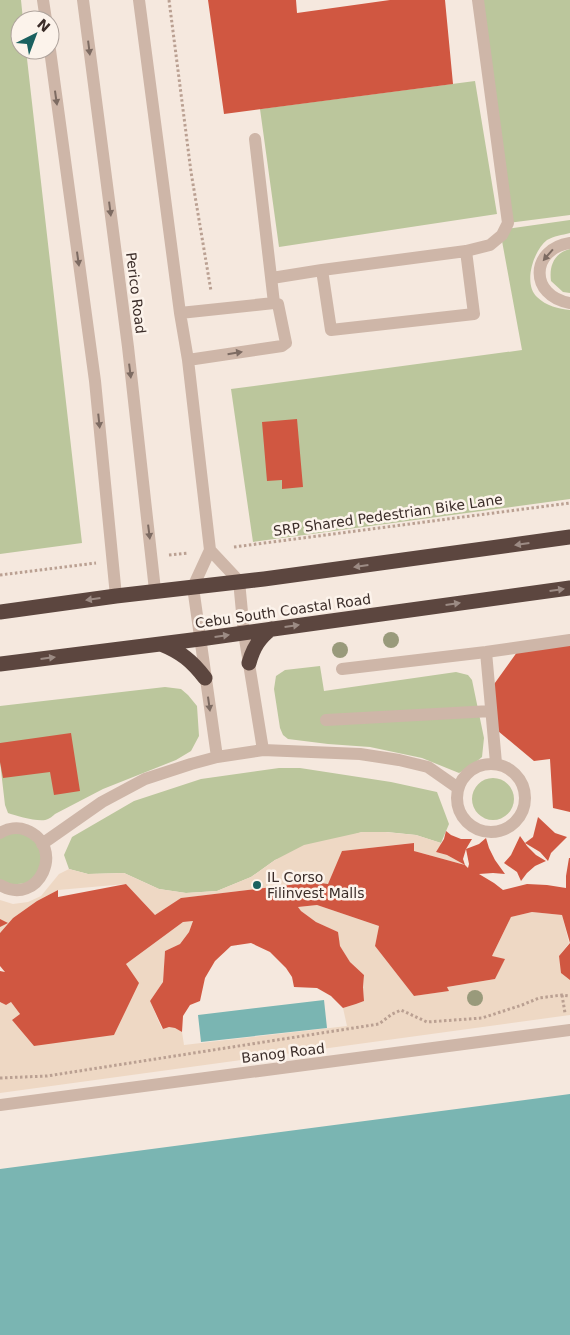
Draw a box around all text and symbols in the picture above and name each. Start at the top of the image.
north arrow [10,10,60,60]
text: N [34,15,53,35]
one-way arrow [85,41,93,57]
one-way arrow [53,91,61,107]
one-way arrow [106,202,114,218]
one-way arrow [542,249,553,262]
street label: Perico Road [123,251,149,335]
one-way arrow [74,252,82,268]
one-way arrow [227,348,243,356]
one-way arrow [126,363,134,379]
one-way arrow [95,413,103,429]
street label: SRP Shared Pedestrian Bike Lane [272,491,504,539]
one-way arrow [145,524,153,540]
one-way arrow [513,540,529,548]
one-way arrow [352,562,368,570]
one-way arrow [549,586,565,594]
street label: Cebu South Coastal Road [194,591,372,631]
one-way arrow [84,595,100,603]
one-way arrow [445,600,461,608]
one-way arrow [284,622,300,630]
one-way arrow [214,632,230,640]
one-way arrow [41,654,57,662]
one-way arrow [205,697,213,713]
place label: IL Corso Filinvest Malls [267,869,364,901]
marker: IL Corso Filinvest Malls [251,879,263,891]
street label: Banog Road [240,1040,326,1066]

